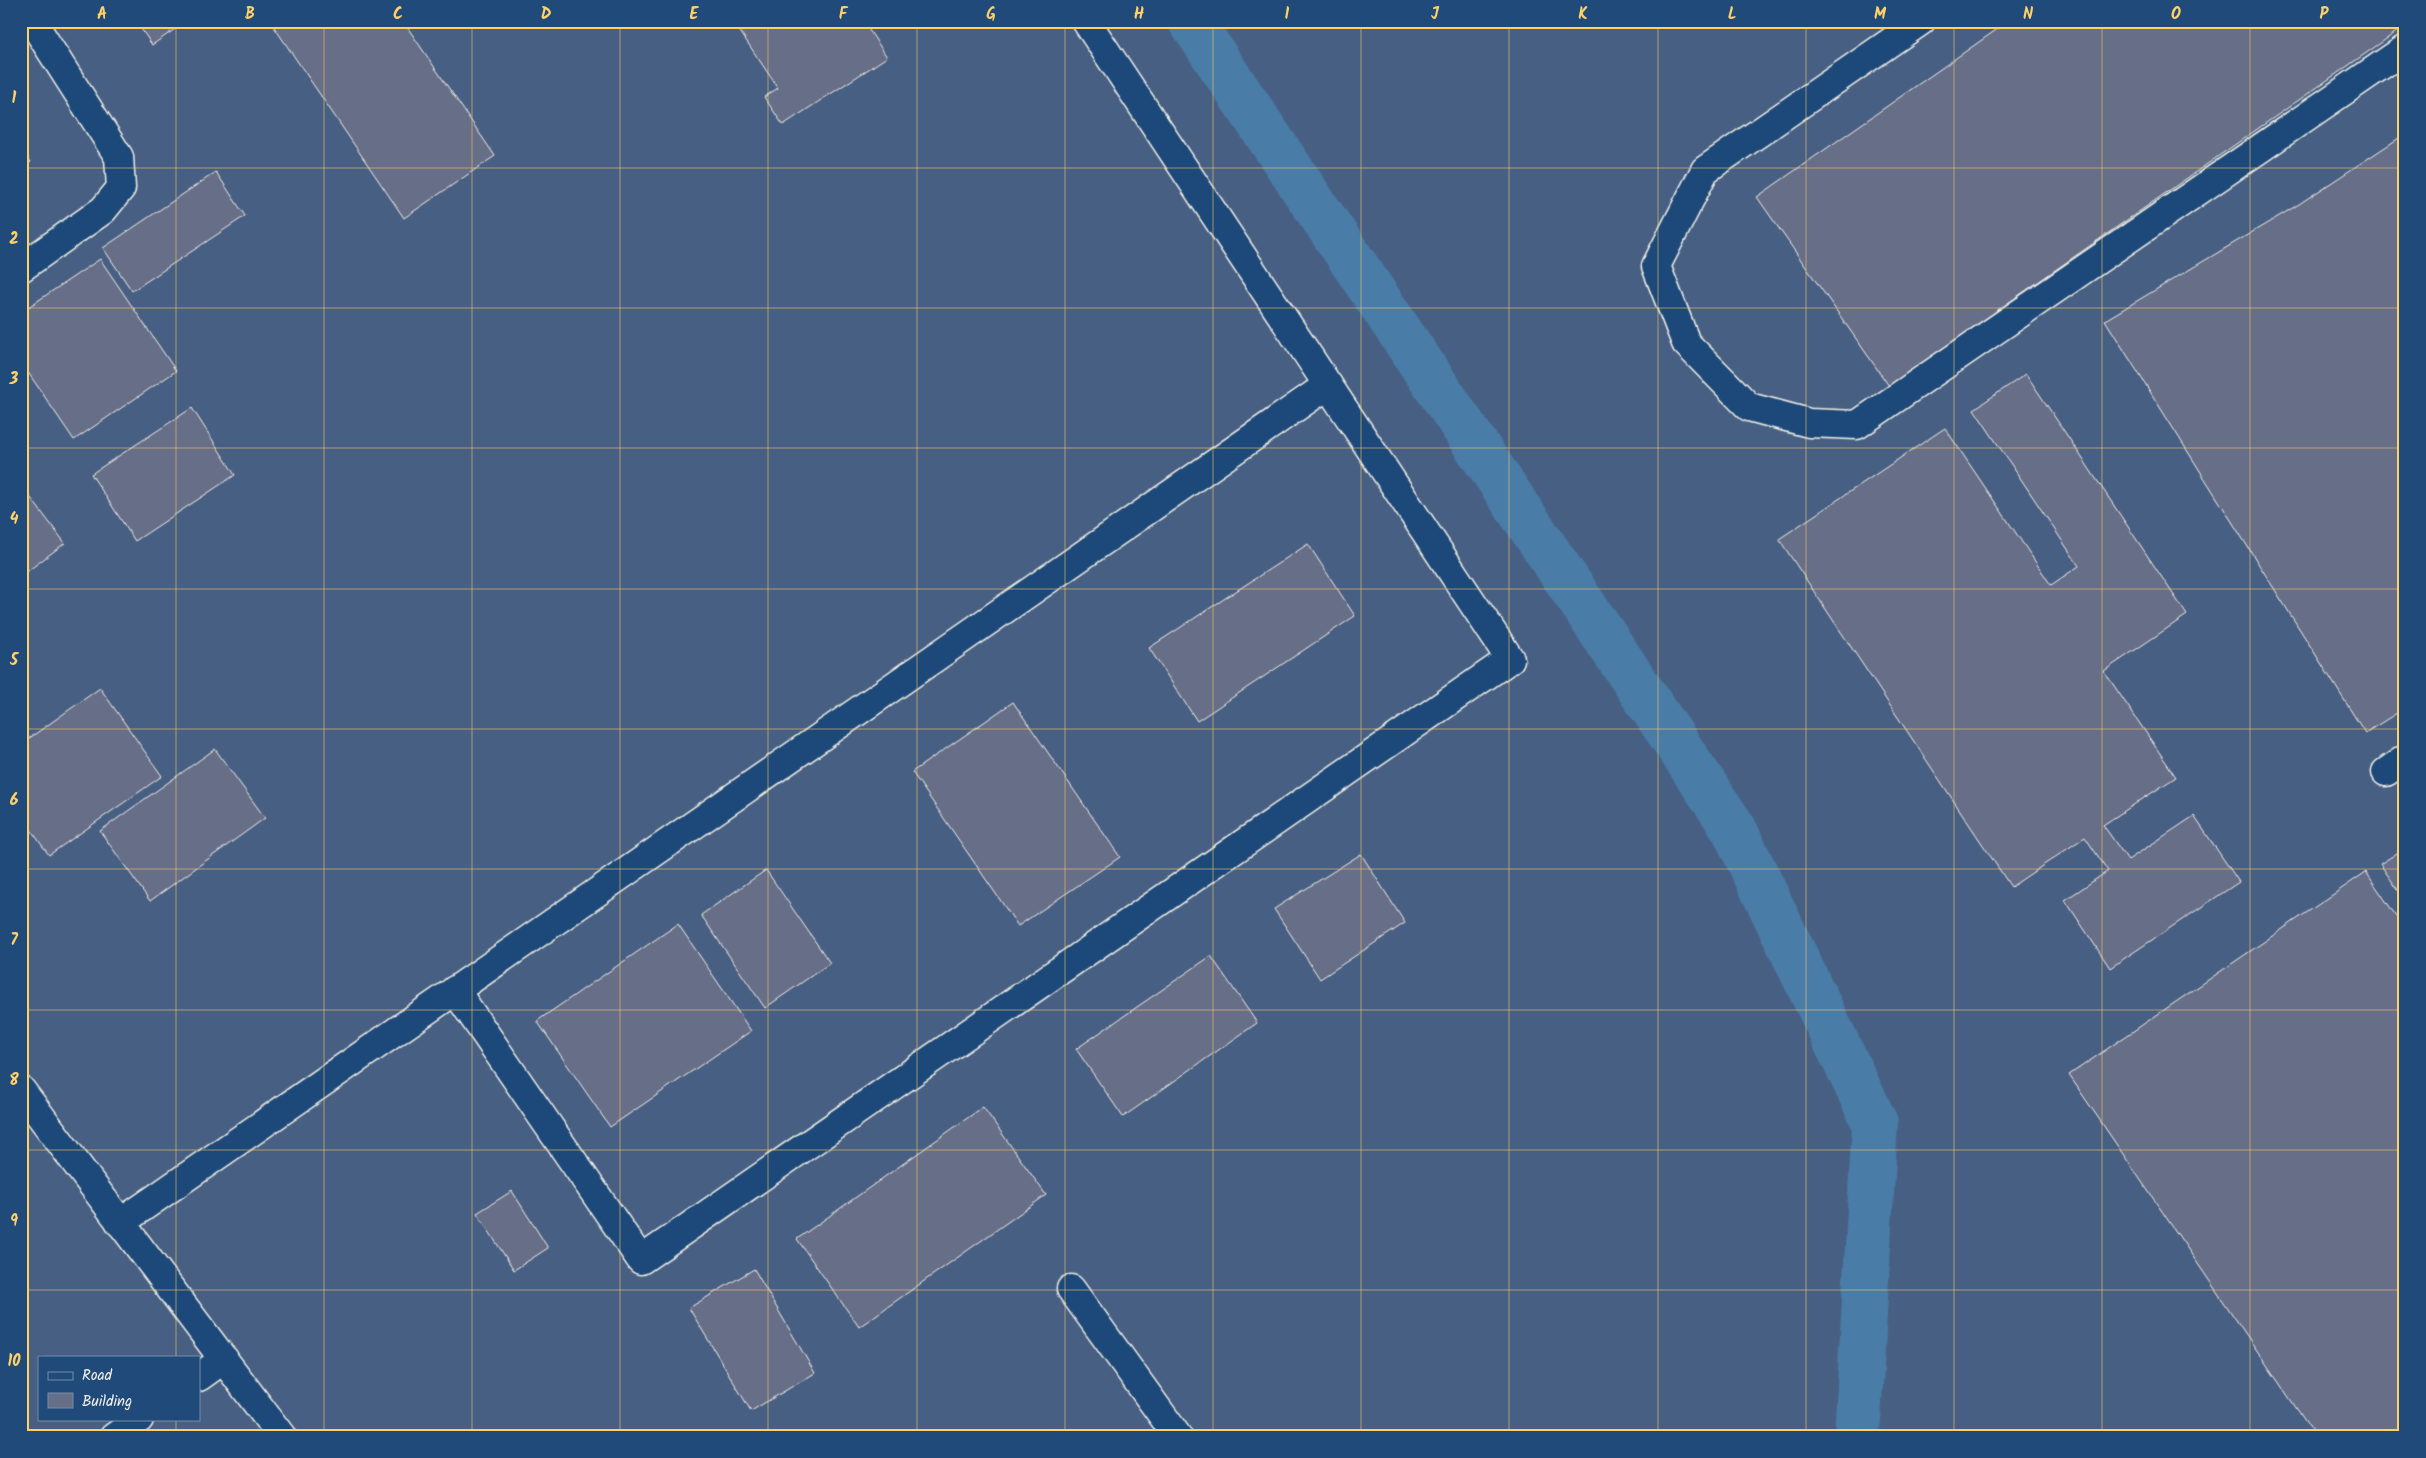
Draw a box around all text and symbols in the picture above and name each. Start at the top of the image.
text: A [97,2,107,27]
text: B [245,2,255,27]
text: C [393,2,403,27]
text: D [541,2,552,27]
text: E [690,2,700,27]
text: F [839,2,849,27]
text: G [986,2,996,27]
text: H [1134,2,1144,27]
text: I [1285,2,1290,27]
text: J [1431,2,1440,27]
text: K [1578,2,1588,27]
text: L [1728,2,1736,27]
text: M [1874,2,1887,27]
text: N [2023,2,2033,27]
text: O [2171,2,2181,27]
text: P [2320,2,2330,27]
text: 1 [12,86,17,111]
text: 2 [9,227,19,252]
text: 3 [9,367,19,392]
text: 4 [10,507,19,532]
text: 5 [9,648,20,673]
text: 6 [10,788,19,813]
text: 7 [10,928,18,953]
text: 8 [9,1068,19,1093]
text: 9 [10,1209,18,1234]
text: 10 [7,1349,21,1374]
legend [38,1356,200,1420]
text: Road [82,1364,113,1388]
text: Building [82,1390,132,1414]

